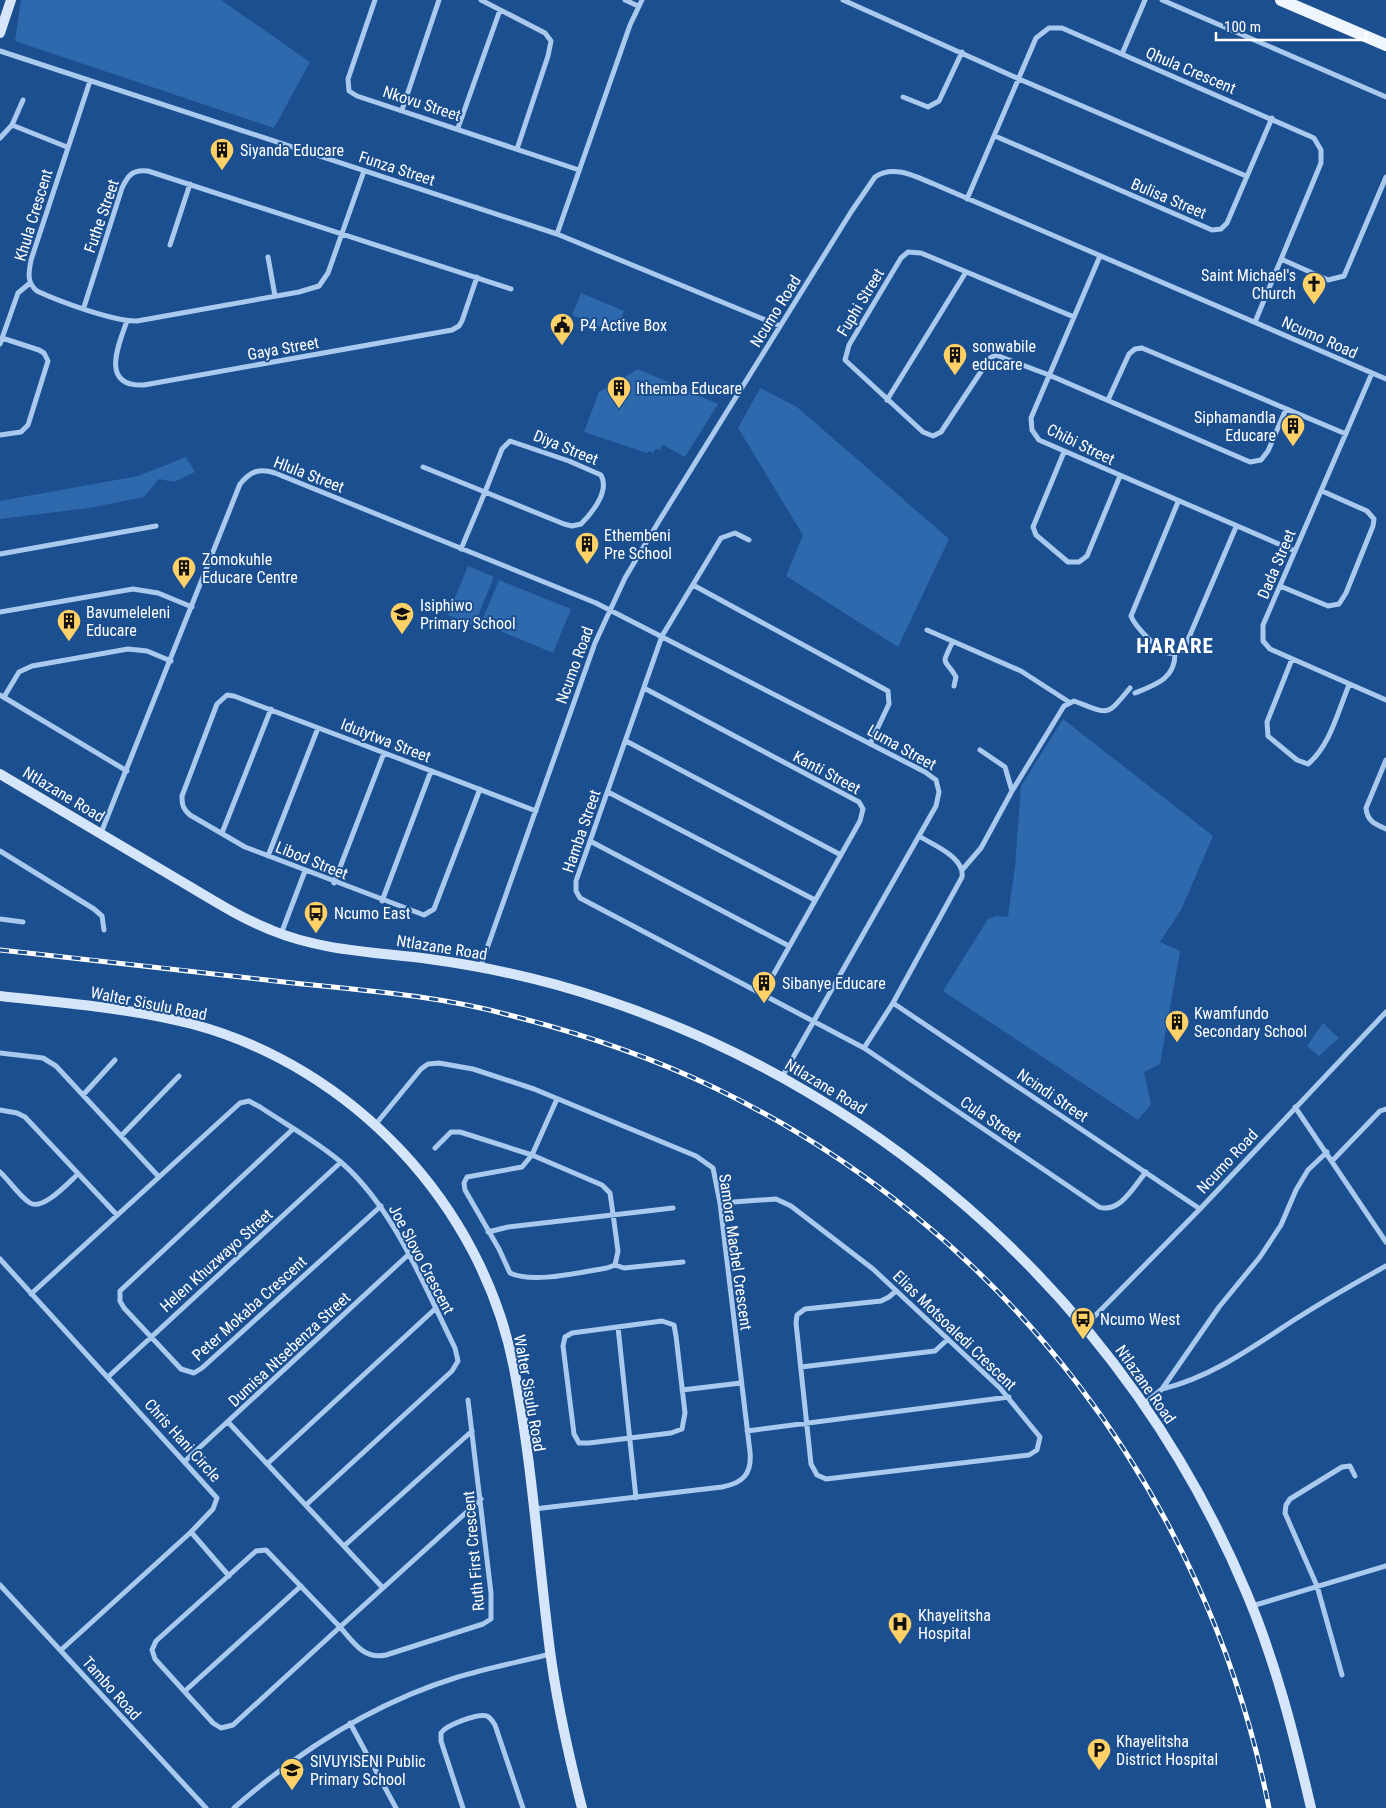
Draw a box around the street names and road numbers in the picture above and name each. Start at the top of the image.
street label: Qhula Crescent [1143,43,1239,98]
street label: Nkovu Street [380,82,463,125]
street label: Funza Street [356,147,438,190]
street label: Khula Crescent [10,167,57,263]
street label: Bulisa Street [1128,174,1210,223]
street label: Futhe Street [80,177,123,255]
street label: Fuphi Street [833,265,888,340]
street label: Ncumo Road [746,272,805,351]
street label: Ncumo Road [1279,312,1361,363]
street label: Gaya Street [246,333,321,364]
street label: Chibi Street [1044,420,1118,469]
street label: Diya Street [531,426,601,469]
street label: Hlula Street [271,452,347,497]
street label: Dada Street [1253,526,1300,602]
street label: Ncumo Road [552,624,597,706]
street label: Idutytwa Street [338,715,434,766]
street label: Luma Street [864,721,940,774]
street label: Kanti Street [790,747,864,798]
street label: Ntlazane Road [20,763,108,826]
street label: Hamba Street [558,787,605,875]
street label: Libod Street [273,837,351,884]
street label: Ntlazane Road [395,931,489,964]
street label: Walter Sisulu Road [89,983,209,1024]
street label: Ntlazane Road [782,1055,870,1118]
street label: Ncindi Street [1014,1065,1092,1126]
street label: Cula Street [957,1092,1025,1147]
street label: Ncumo Road [1193,1125,1262,1197]
street label: Samora Machel Crescent [715,1173,756,1332]
street label: Joe Slovo Crescent [385,1201,459,1317]
street label: Helen Khuzwayo Street [156,1205,277,1316]
street label: Peter Mokaba Crescent [188,1252,311,1365]
street label: Elias Motsoaledi Crescent [889,1266,1020,1394]
street label: Dumisa Ntsebenza Street [224,1288,354,1411]
street label: Walter Sisulu Road [510,1333,549,1453]
street label: Ntlazane Road [1112,1341,1180,1427]
street label: Chris Hani Circle [140,1395,225,1486]
street label: Ruth First Crescent [459,1490,488,1612]
street label: Tambo Road [78,1653,145,1724]

